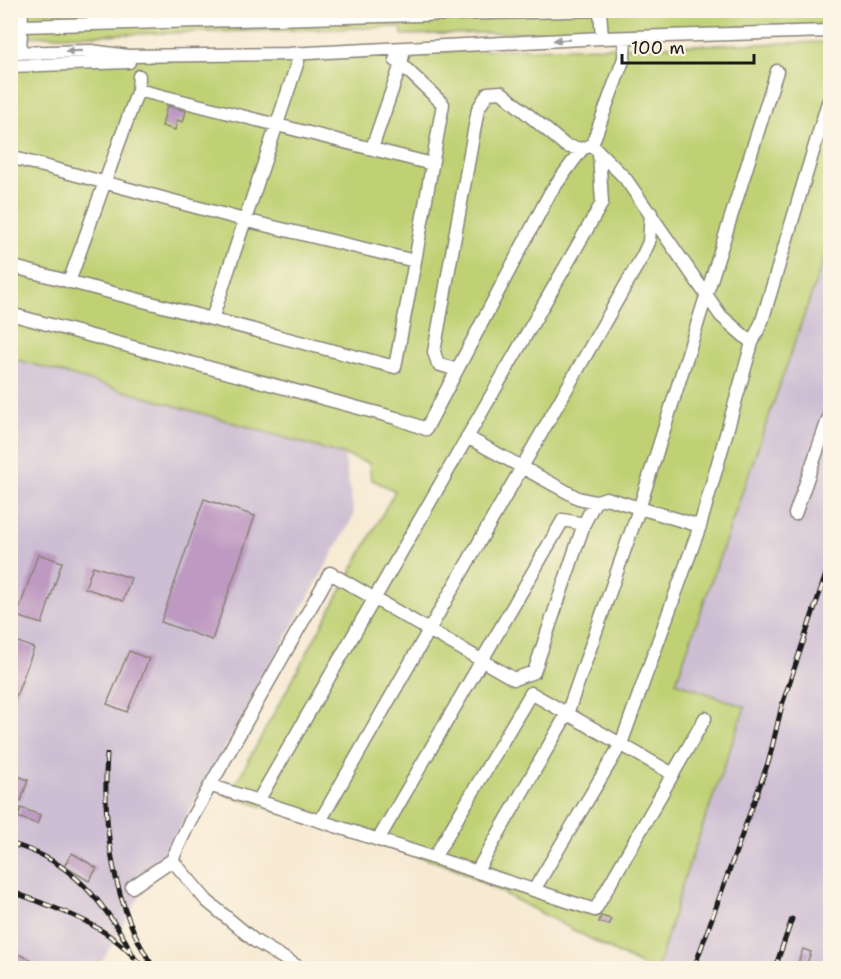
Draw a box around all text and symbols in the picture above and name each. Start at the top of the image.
scale bar [622,27,754,65]
one-way arrow [553,36,572,45]
text: 100 m [631,36,685,60]
one-way arrow [65,47,84,56]

